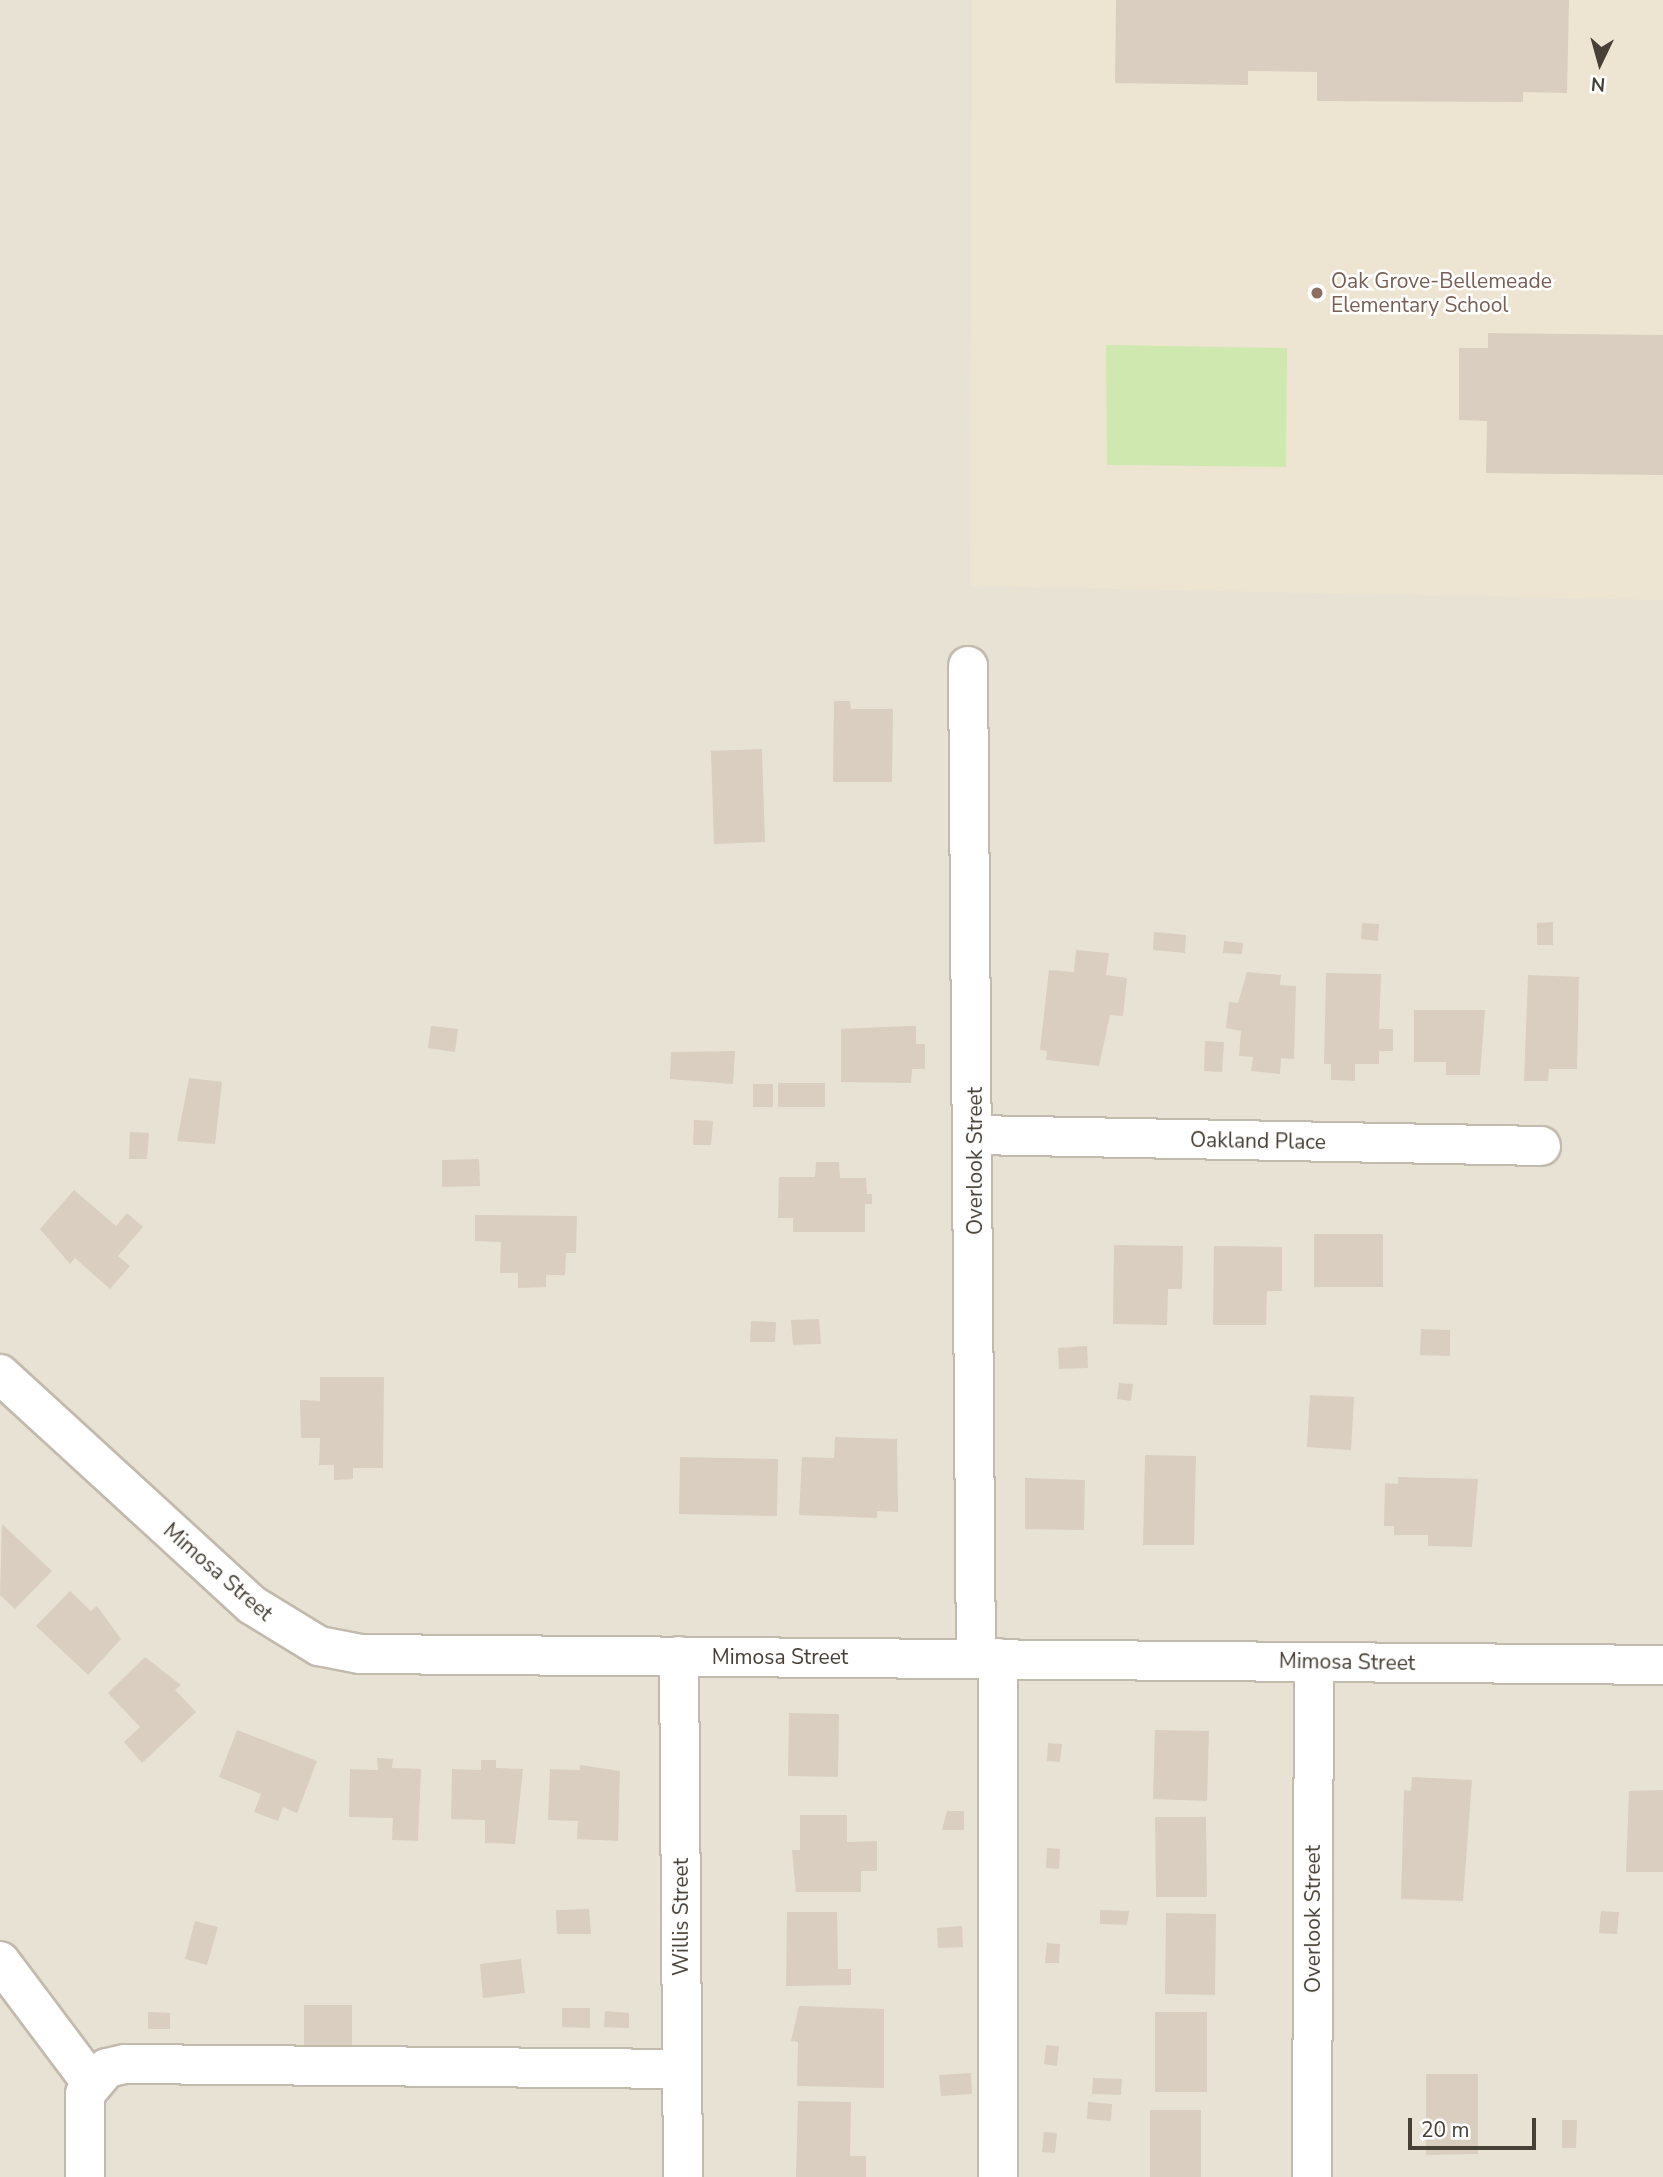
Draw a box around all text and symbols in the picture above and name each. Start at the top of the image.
north arrow [1565,28,1635,98]
text: N [1590,70,1606,97]
place label: Oak Grove-Bellemeade Elementary School [1331,268,1552,318]
marker: Oak Grove-Bellemeade Elementary School [1309,285,1325,301]
street label: Overlook Street [962,1087,988,1235]
street label: Oakland Place [1190,1127,1326,1155]
street label: Mimosa Street [158,1518,278,1626]
street label: Mimosa Street [712,1644,848,1670]
street label: Mimosa Street [1279,1648,1415,1676]
street label: Overlook Street [1300,1845,1326,1993]
street label: Willis Street [668,1858,694,1976]
scale bar [1411,2104,1539,2148]
text: 20 m [1421,2116,1470,2144]

